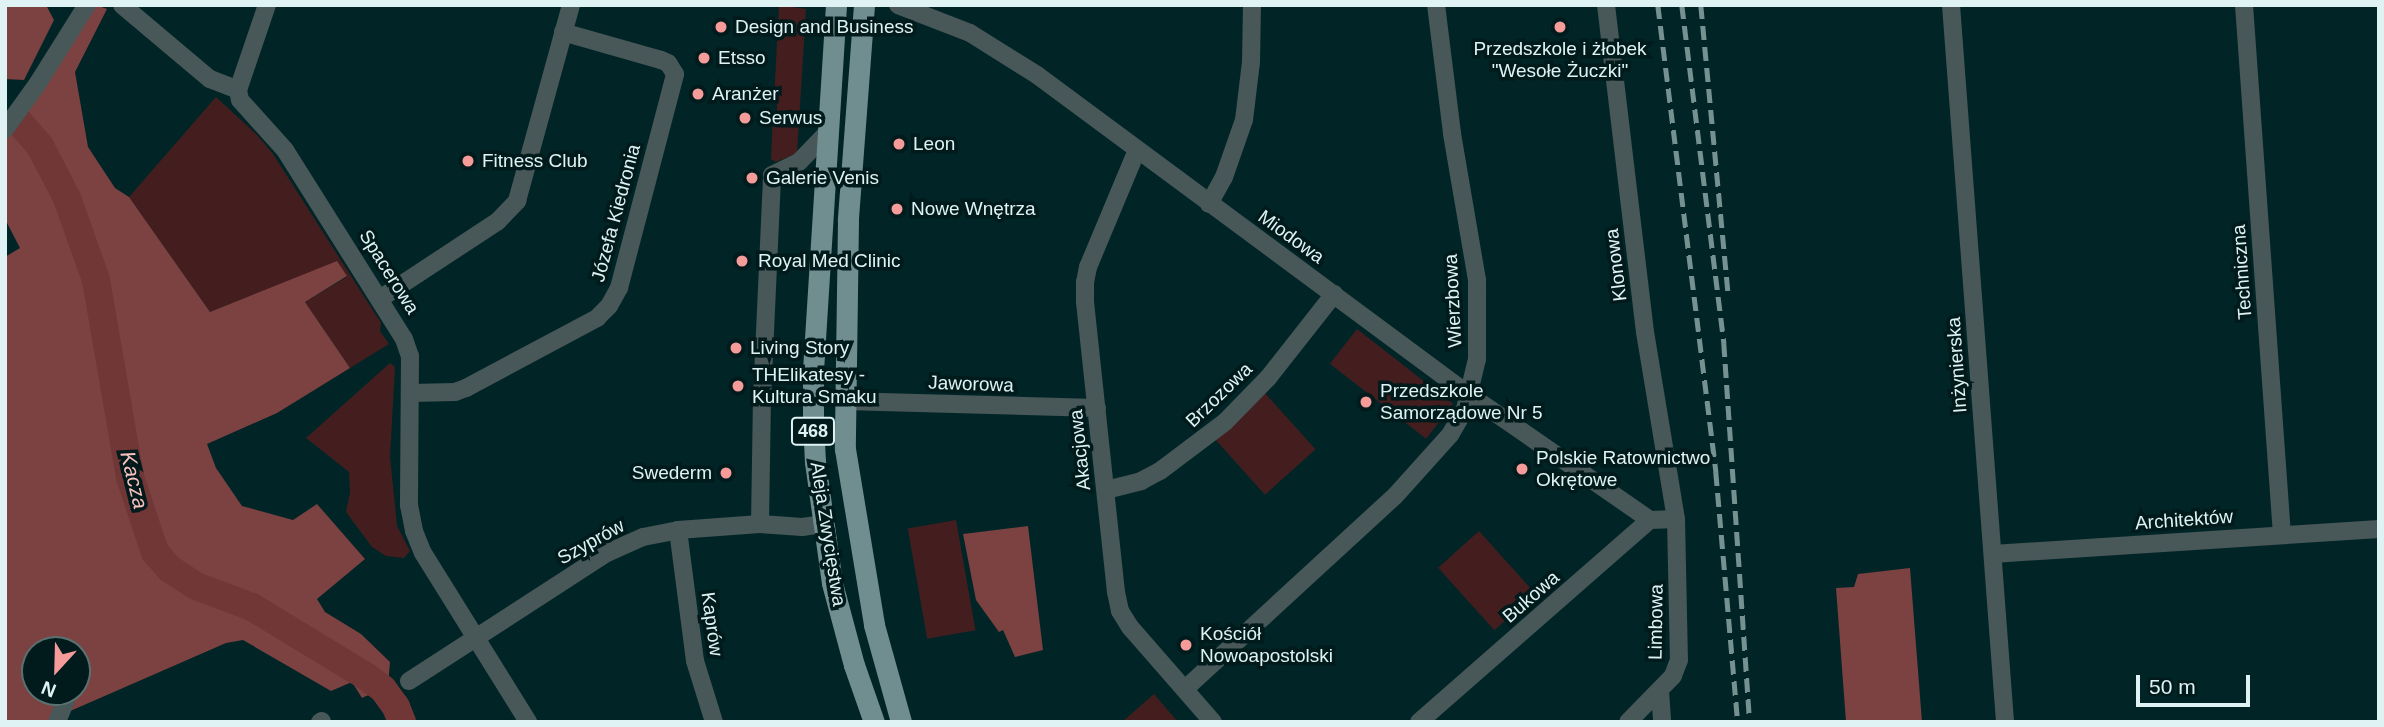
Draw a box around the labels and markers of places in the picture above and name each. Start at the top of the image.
place label: Design and Business [735,16,913,38]
marker: Design and Business [713,19,729,35]
marker: Przedszkole i żłobek "Wesołe Żuczki" [1552,19,1568,35]
place label: Przedszkole i żłobek "Wesołe Żuczki" [1473,38,1647,82]
place label: Etsso [718,47,766,69]
marker: Etsso [696,50,712,66]
place label: Aranżer [712,83,779,105]
marker: Aranżer [690,86,706,102]
place label: Serwus [759,107,822,129]
marker: Serwus [737,110,753,126]
place label: Leon [913,133,955,155]
marker: Leon [891,136,907,152]
place label: Fitness Club [482,150,588,172]
marker: Fitness Club [460,153,476,169]
place label: Galerie Venis [766,167,879,189]
marker: Galerie Venis [744,170,760,186]
place label: Nowe Wnętrza [911,198,1036,220]
marker: Nowe Wnętrza [889,201,905,217]
place label: Royal Med Clinic [758,250,901,272]
marker: Royal Med Clinic [732,251,752,271]
place label: Living Story [750,337,849,359]
marker: Living Story [728,340,744,356]
place label: THElikatesy - Kultura Smaku [752,364,877,408]
marker: THElikatesy - Kultura Smaku [730,378,746,394]
place label: Przedszkole Samorządowe Nr 5 [1380,380,1543,424]
marker: Przedszkole Samorządowe Nr 5 [1358,394,1374,410]
place label: Polskie Ratownictwo Okrętowe [1536,447,1710,491]
marker: Polskie Ratownictwo Okrętowe [1514,461,1530,477]
place label: Swederm [632,462,712,484]
marker: Swederm [718,465,734,481]
place label: Kościół Nowoapostolski [1200,623,1333,667]
marker: Kościół Nowoapostolski [1178,637,1194,653]

